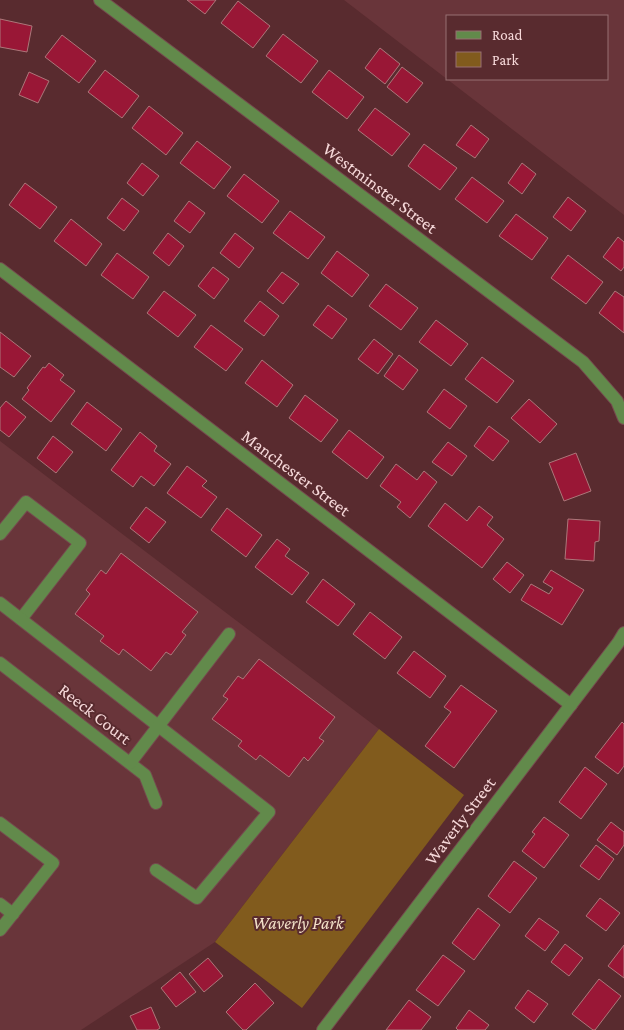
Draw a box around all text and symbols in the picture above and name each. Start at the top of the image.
legend [446,15,609,80]
text: Road [492,27,523,43]
text: Park [492,52,519,68]
street label: Westminster Street [319,138,442,238]
street label: Manchester Street [238,426,355,521]
street label: Reeck Court [55,680,136,749]
street label: Waverly Street [420,772,500,869]
park label: Waverly Park [252,913,345,933]

